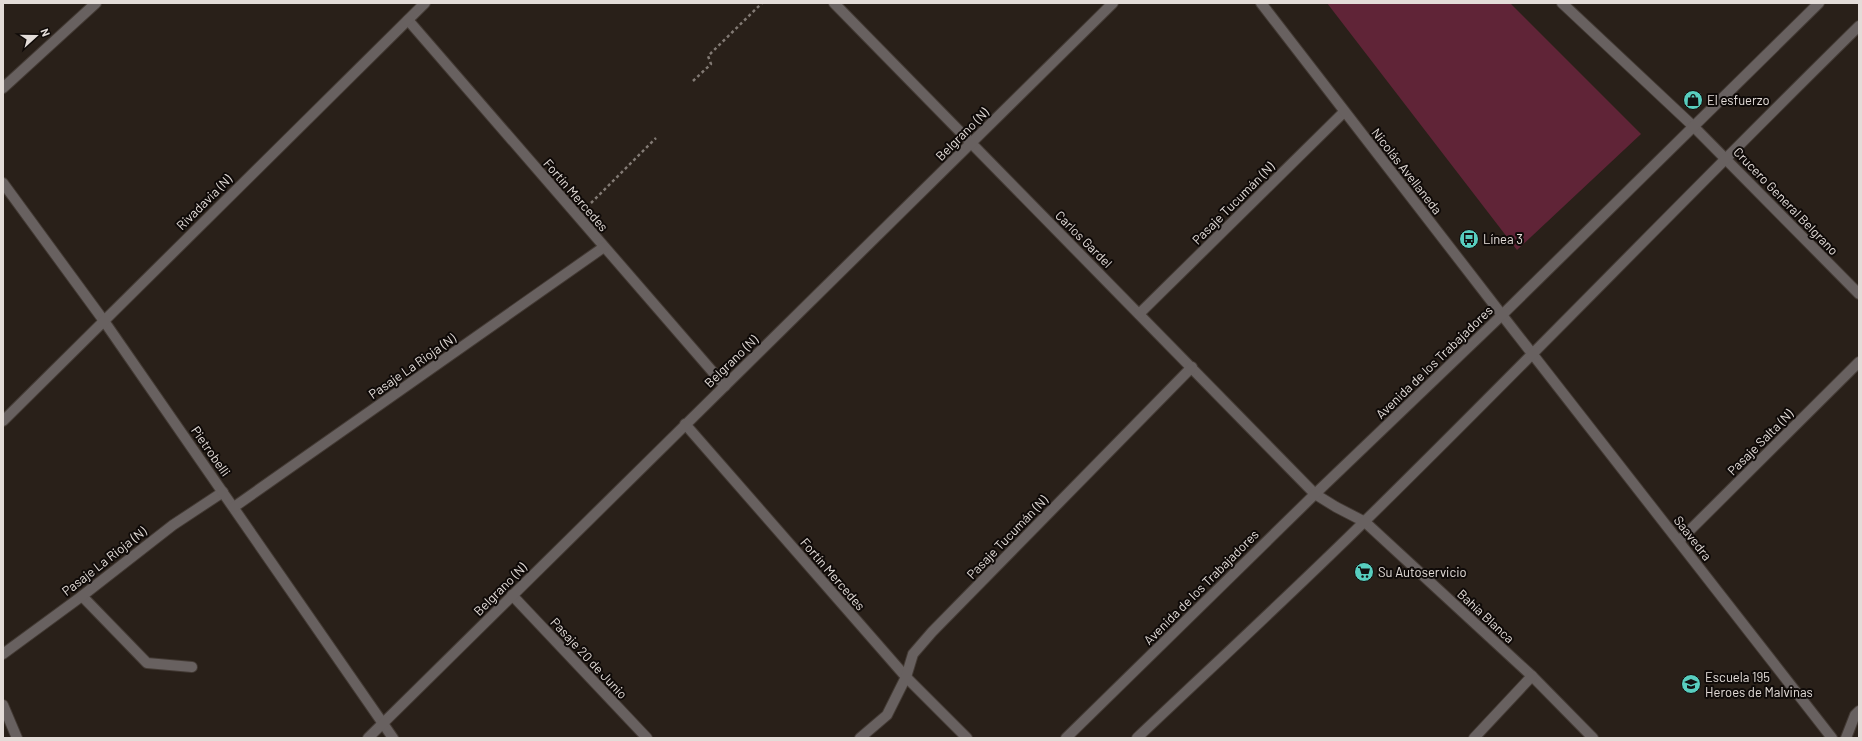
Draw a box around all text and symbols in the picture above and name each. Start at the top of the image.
north arrow [16,16,56,56]
text: N [38,26,53,38]
shop icon: El esfuerzo [1682,89,1704,111]
place label: El esfuerzo [1707,92,1770,108]
street label: Belgrano (N) [932,104,992,164]
street label: Nicolás Avellaneda [1368,125,1446,217]
street label: Crucero General Belgrano [1730,144,1842,258]
street label: Fortín Mercedes [540,156,612,234]
street label: Pasaje Tucumán (N) [1188,158,1278,248]
street label: Rivadavia (N) [173,170,236,233]
street label: Carlos Gardel [1052,207,1116,271]
bus stop icon: Línea 3 [1458,228,1480,250]
place label: Línea 3 [1483,231,1523,247]
street label: Avenida de los Trabajadores [1372,302,1496,422]
street label: Pasaje La Rioja (N) [365,330,459,402]
street label: Belgrano (N) [701,331,762,391]
street label: Pasaje Salta (N) [1724,405,1797,478]
street label: Pietrobelli [188,423,234,479]
street label: Pasaje Tucumán (N) [963,491,1051,582]
street label: Saavedra [1671,513,1715,563]
street label: Pasaje La Rioja (N) [59,523,150,599]
street label: Avenida de los Trabajadores [1140,526,1262,648]
street label: Fortín Mercedes [797,535,869,613]
street label: Belgrano (N) [470,559,530,619]
supermarket icon: Su Autoservicio [1353,561,1375,583]
place label: Su Autoservicio [1378,564,1467,580]
street label: Bahía Blanca [1454,586,1518,646]
street label: Pasaje 20 de Junio [547,614,631,702]
place label: Escuela 195 Heroes de Malvinas [1705,669,1813,700]
school or university icon: Escuela 195 Heroes de Malvinas [1680,673,1702,695]

